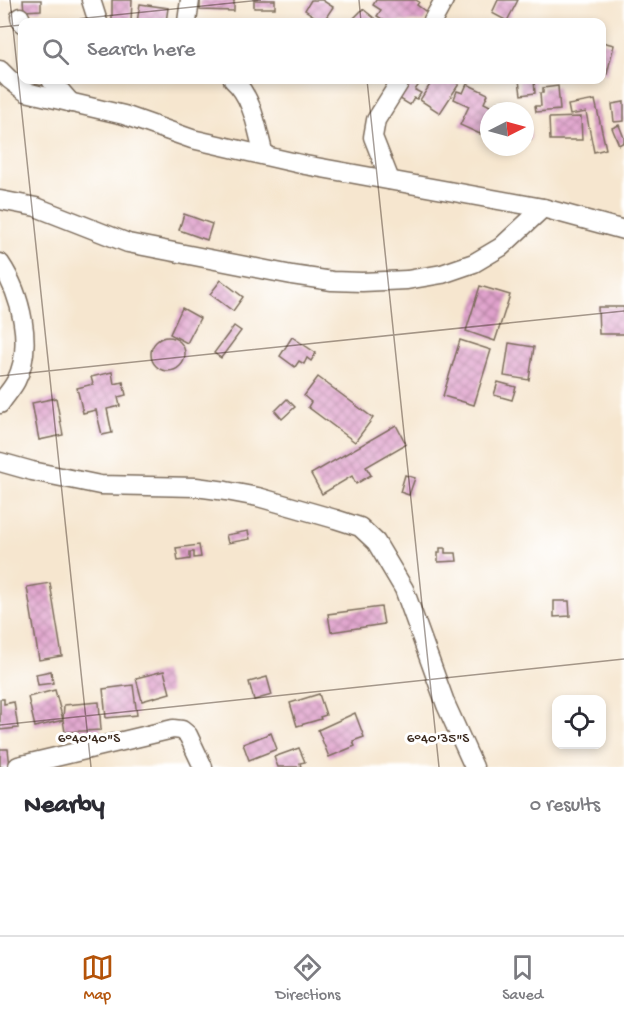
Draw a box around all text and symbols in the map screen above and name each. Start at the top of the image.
search box [18,18,606,84]
icon: search [39,35,72,68]
text: Search here [87,38,195,64]
north arrow [480,102,534,156]
map controls [552,695,606,749]
button: locate [552,695,606,749]
text: 6°40'40"S [58,730,120,748]
text: 6°40'35"S [407,730,469,748]
text: Nearby [24,791,105,822]
text: 0 results [530,795,600,818]
tab: Map [81,951,114,1006]
tab: Directions [275,951,341,1006]
tab: Saved [502,951,543,1006]

